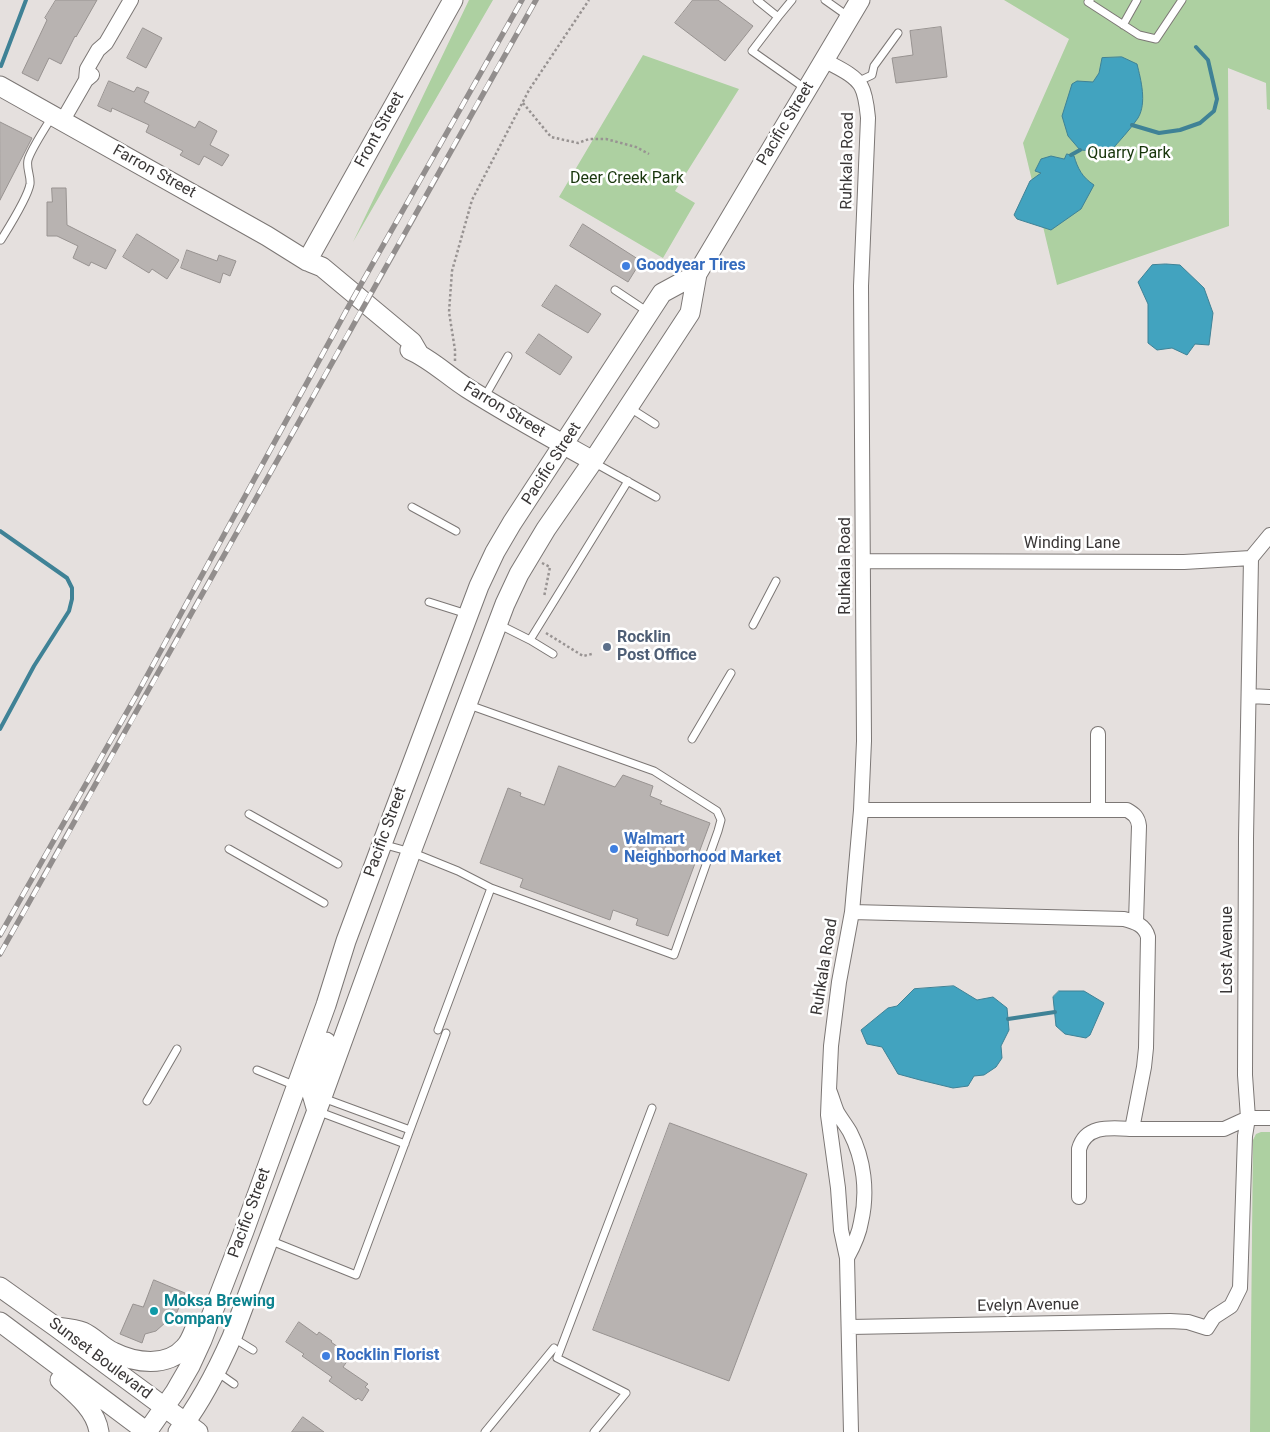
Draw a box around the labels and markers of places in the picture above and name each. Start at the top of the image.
place label: Goodyear Tires [636,256,746,276]
marker: Goodyear Tires [620,260,632,272]
place label: Rocklin Post Office [617,628,697,666]
marker: Rocklin Post Office [601,641,613,653]
place label: Walmart Neighborhood Market [624,830,781,868]
marker: Walmart Neighborhood Market [608,843,620,855]
place label: Moksa Brewing Company [164,1292,275,1330]
marker: Moksa Brewing Company [148,1305,160,1317]
place label: Rocklin Florist [336,1346,439,1366]
marker: Rocklin Florist [320,1350,332,1362]

